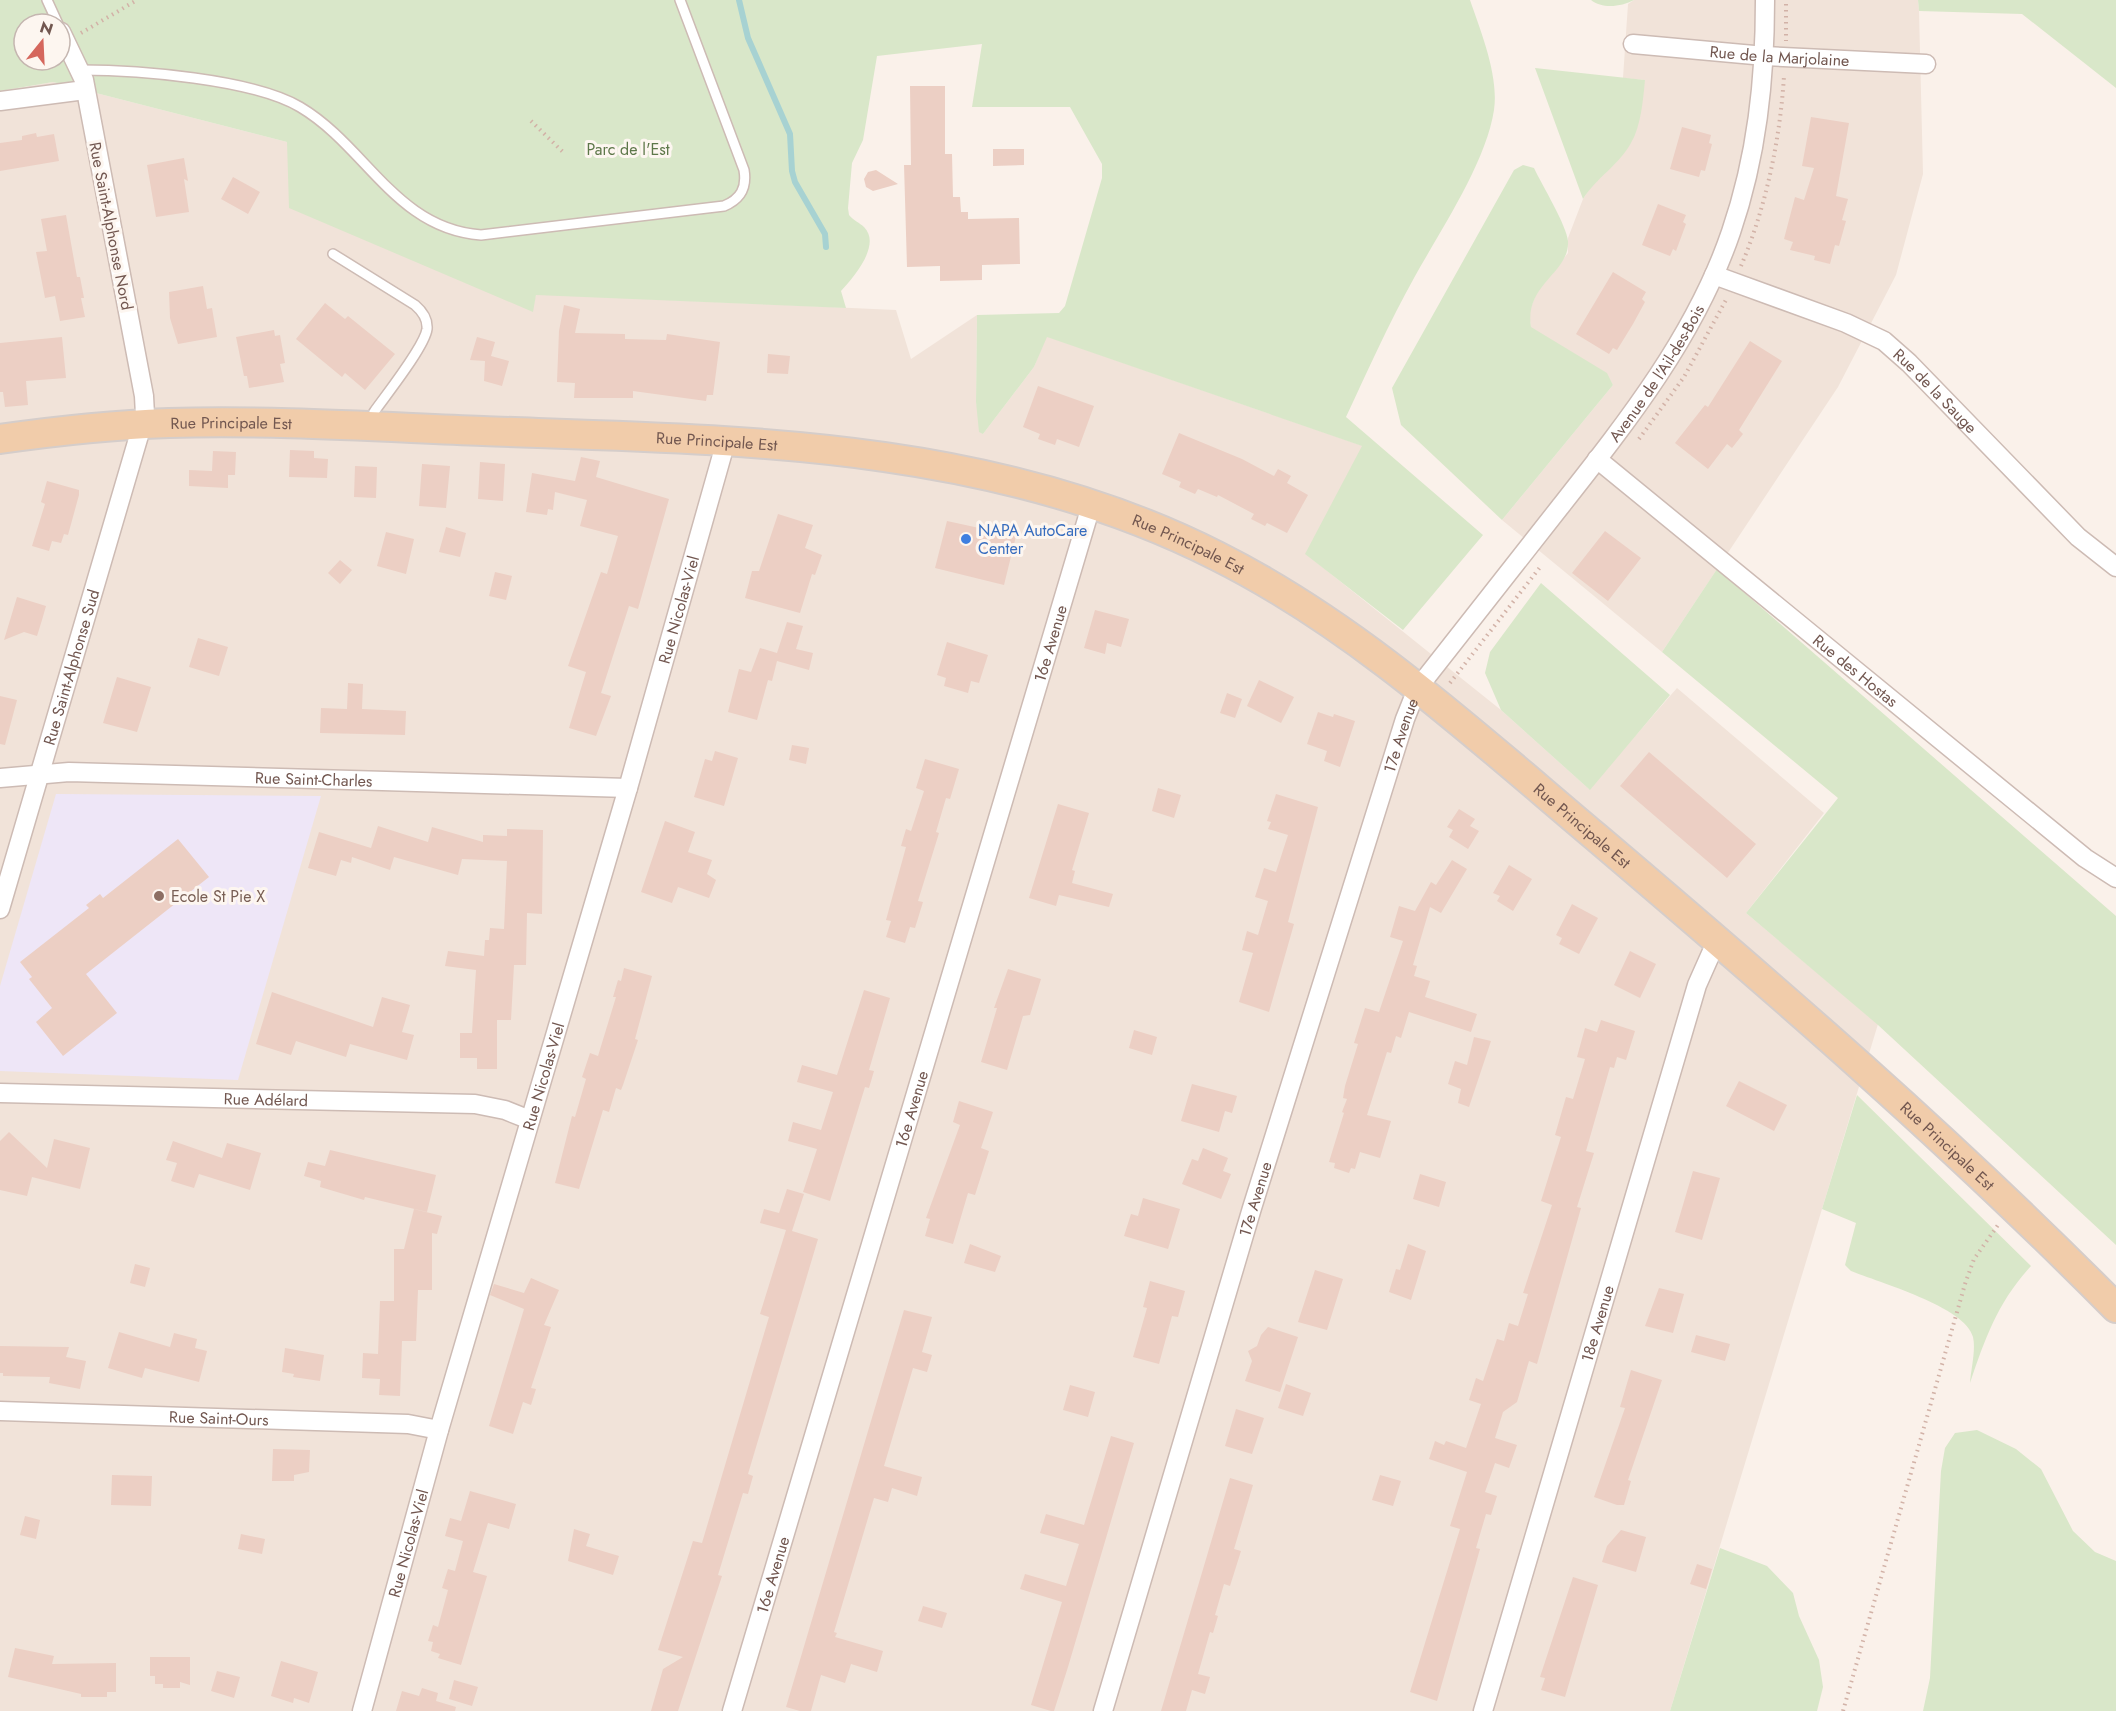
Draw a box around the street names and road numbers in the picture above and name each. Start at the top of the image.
street label: Rue de la Marjolaine [1709,40,1850,72]
street label: Rue Saint-Alphonse Nord [83,140,139,312]
street label: Avenue de l'Ail-des-Bois [1603,300,1710,447]
street label: Rue de la Sauge [1888,343,1983,438]
street label: Rue Principale Est [170,411,292,435]
street label: Rue Principale Est [656,426,779,456]
street label: Rue Principale Est [1129,508,1249,580]
street label: Rue Nicolas-Viel [652,553,705,666]
street label: Rue Saint-Alphonse Sud [37,586,105,748]
street label: 16e Avenue [1028,602,1072,685]
street label: Rue des Hostas [1808,629,1903,712]
street label: 17e Avenue [1377,695,1424,776]
street label: Rue Saint-Charles [254,766,373,792]
street label: Rue Principale Est [1529,777,1636,874]
street label: Rue Nicolas-Viel [516,1020,570,1133]
street label: 16e Avenue [889,1068,934,1150]
street label: Rue Adélard [223,1087,308,1112]
street label: Rue Principale Est [1895,1096,2000,1195]
street label: 17e Avenue [1233,1159,1277,1239]
street label: 18e Avenue [1575,1282,1619,1365]
street label: Rue Saint-Ours [169,1405,269,1431]
street label: Rue Nicolas-Viel [382,1486,434,1600]
street label: 16e Avenue [750,1534,795,1616]

